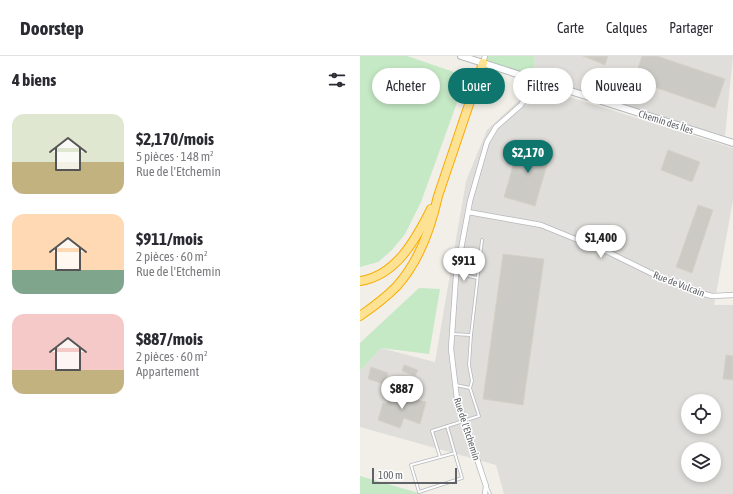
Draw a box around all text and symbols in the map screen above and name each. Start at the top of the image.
text: Doorstep [20,17,84,39]
text: Carte [557,20,584,36]
text: Calques [606,20,647,36]
text: Partager [669,20,713,36]
chip: Acheter [372,68,440,104]
chip: Louer [448,68,505,104]
chip: Filtres [513,68,573,104]
chip: Nouveau [581,68,656,104]
icon: filters [326,69,348,91]
text: 4 biens [12,70,56,90]
street label: Chemin des Îles [637,108,695,136]
text: $2,170/mois [136,129,214,149]
icon: home [44,130,92,178]
pin: $2,170 [495,140,561,174]
text: $2,170 [512,145,544,160]
text: 5 pièces · 148 m² [136,149,214,164]
text: Rue de l'Etchemin [136,164,221,179]
pin: $1,400 [568,225,634,259]
text: $911/mois [136,229,203,249]
icon: home [44,230,92,278]
text: $1,400 [585,230,617,245]
pin: $911 [440,248,488,282]
text: 2 pièces · 60 m² [136,249,208,264]
text: $911 [452,253,476,268]
text: Rue de l'Etchemin [136,264,221,279]
street label: Rue de Vulcain [652,269,706,299]
text: $887/mois [136,329,203,349]
icon: home [44,330,92,378]
text: 2 pièces · 60 m² [136,349,208,364]
text: Appartement [136,364,199,379]
pin: $887 [378,376,426,410]
text: $887 [390,381,414,396]
map controls [681,394,721,482]
button: locate [681,394,721,434]
street label: Rue de l'Etchemin [452,396,482,462]
button: layers [681,442,721,482]
scale bar [372,466,457,485]
text: 100 m [378,469,403,481]

